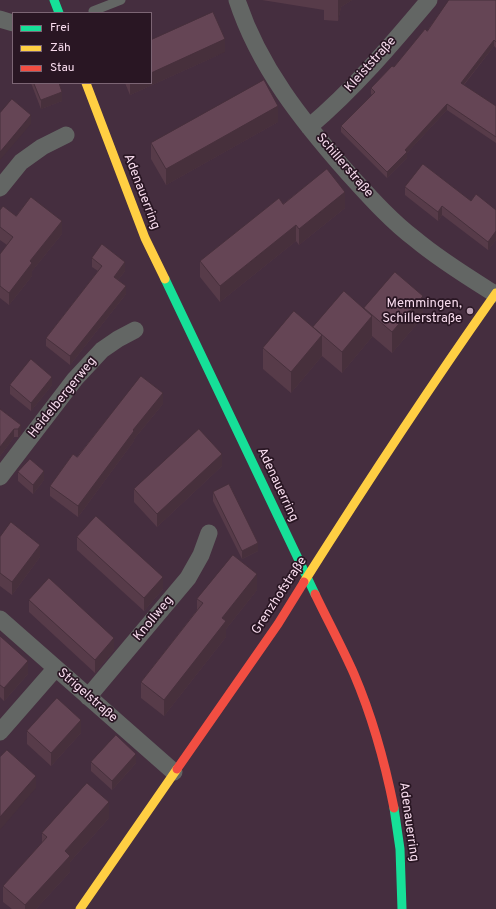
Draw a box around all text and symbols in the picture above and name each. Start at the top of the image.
legend [12,12,152,84]
text: Frei [50,20,70,36]
street label: Kleiststraße [342,34,400,96]
text: Zäh [50,40,71,56]
text: Stau [50,60,75,76]
street label: Schillerstraße [312,131,376,201]
street label: Adenauerring [119,152,163,232]
place label: Memmingen, Schillerstraße [382,296,462,327]
marker: Memmingen, Schillerstraße [465,306,475,316]
street label: Heidelbergerweg [26,354,100,442]
street label: Adenauerring [253,446,301,524]
street label: Grenzhofstraße [249,554,311,638]
street label: Knollweg [131,593,177,645]
street label: Strigelstraße [54,666,120,726]
street label: Adenauerring [395,781,421,863]

